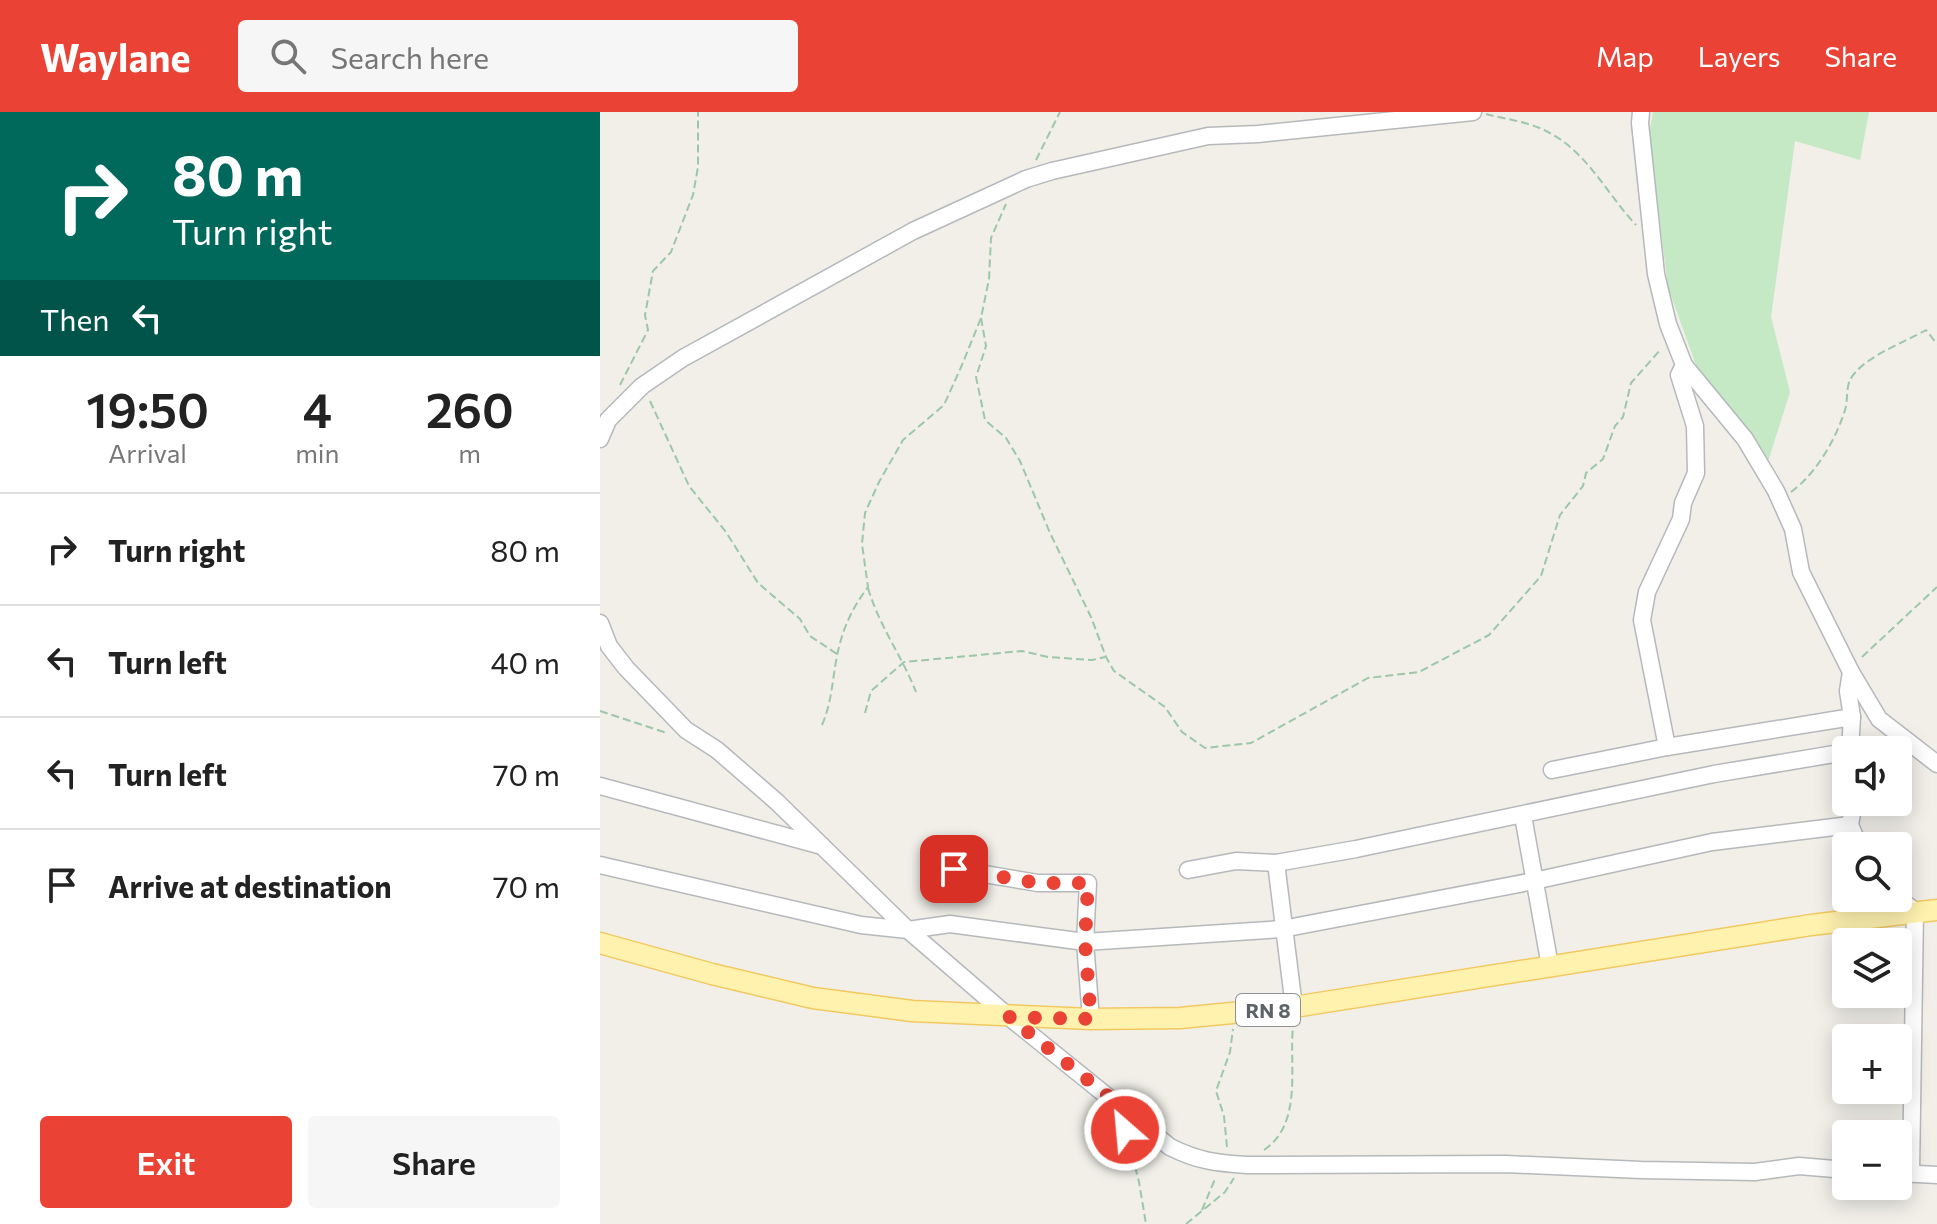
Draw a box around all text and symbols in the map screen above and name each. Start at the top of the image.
search box [238,20,798,92]
text: Waylane [40,33,190,80]
icon: search [266,34,310,78]
text: Search here [330,38,489,75]
text: Map [1596,39,1654,73]
text: Layers [1698,39,1780,73]
text: Share [1824,39,1897,73]
text: 80 m [172,139,303,208]
icon: right [40,144,144,248]
text: Turn right [172,208,333,252]
icon: left [125,296,169,340]
text: Then [40,300,109,337]
text: 19:50 [86,379,209,438]
text: 4 [303,379,332,438]
text: 260 [426,379,514,438]
text: Arrival [108,437,187,468]
text: min [295,437,339,468]
text: m [458,437,481,468]
icon: right [40,527,84,571]
text: Turn right [108,531,245,568]
text: 80 m [490,531,560,568]
icon: left [40,639,84,683]
text: Turn left [108,643,227,680]
text: 40 m [491,643,560,680]
map controls [1832,736,1912,1200]
button: sound [1832,736,1912,816]
icon: left [40,751,84,795]
text: Turn left [108,755,227,792]
text: 70 m [493,755,560,792]
button: search [1832,832,1912,912]
pin [920,835,988,903]
icon: arrive [932,847,976,891]
icon: arrive [40,863,84,907]
text: Arrive at destination [108,867,392,904]
text: 70 m [493,867,560,904]
button: layers [1832,928,1912,1008]
road number: RN 8 [1236,994,1300,1026]
button: + [1832,1024,1912,1104]
position arrow [1083,1088,1167,1172]
button: Exit [40,1116,292,1208]
button: Share [308,1116,560,1208]
button: − [1832,1120,1912,1200]

